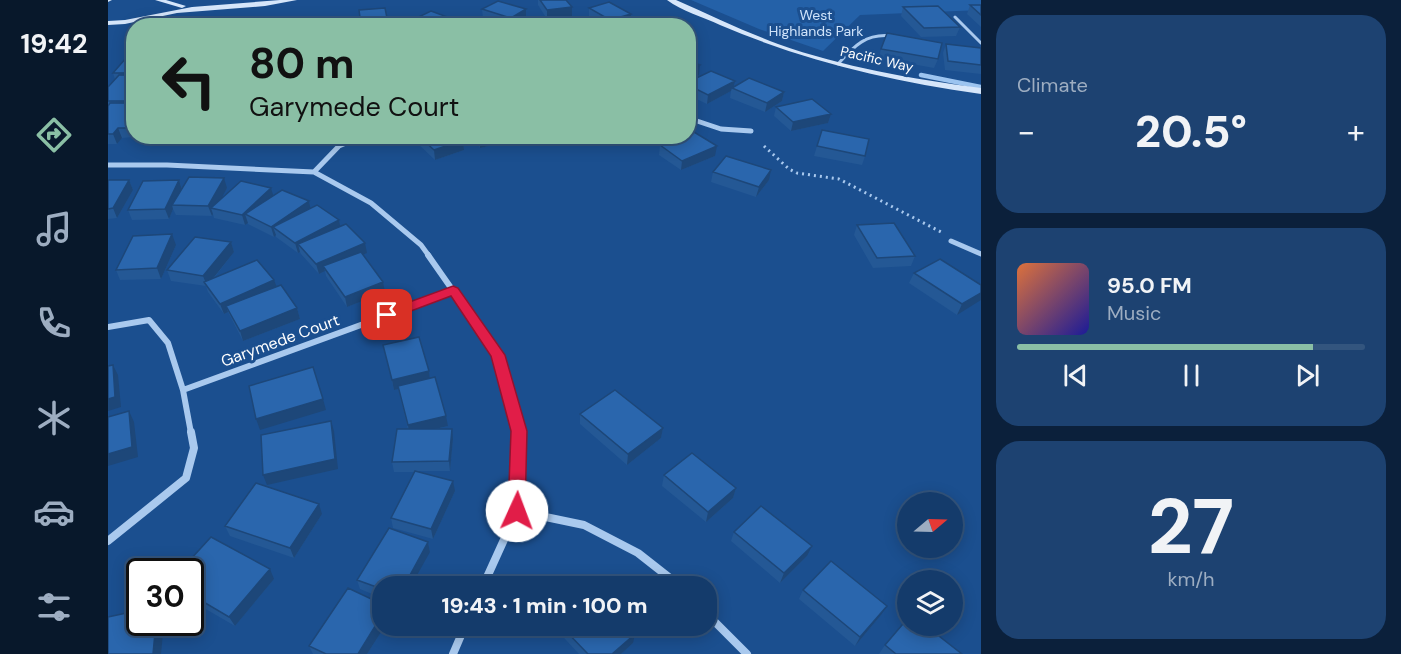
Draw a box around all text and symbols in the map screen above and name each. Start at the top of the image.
park label: West Highlands Park [769,6,863,40]
text: 19:42 [21,26,87,61]
text: 80 m [249,36,355,91]
icon: left [150,42,228,120]
street label: Pacific Way [839,42,916,76]
text: Climate [1017,72,1088,98]
text: Garymede Court [249,89,459,124]
text: 20.5° [1135,102,1247,161]
text: − [1017,110,1035,153]
text: + [1347,110,1365,153]
icon: directions [33,114,75,156]
icon: music [33,208,75,250]
text: 95.0 FM [1107,271,1192,300]
pin [361,289,412,340]
icon: arrive [370,298,403,331]
text: Music [1107,300,1162,326]
icon: phone [33,302,75,344]
street label: Garymede Court [218,309,342,372]
icon: previous [1059,359,1092,392]
icon: pause [1175,359,1208,392]
icon: next [1291,359,1324,392]
icon: climate [33,397,75,439]
text: 27 [1148,476,1234,577]
position arrow [485,479,549,543]
icon: car [33,491,75,533]
north arrow [897,492,963,558]
map controls [897,492,963,636]
speed limit sign: 30 [126,558,204,636]
text: km/h [1167,566,1215,592]
button: layers [897,570,963,636]
icon: filters [33,586,75,628]
text: 19:43 · 1 min · 100 m [441,591,648,620]

